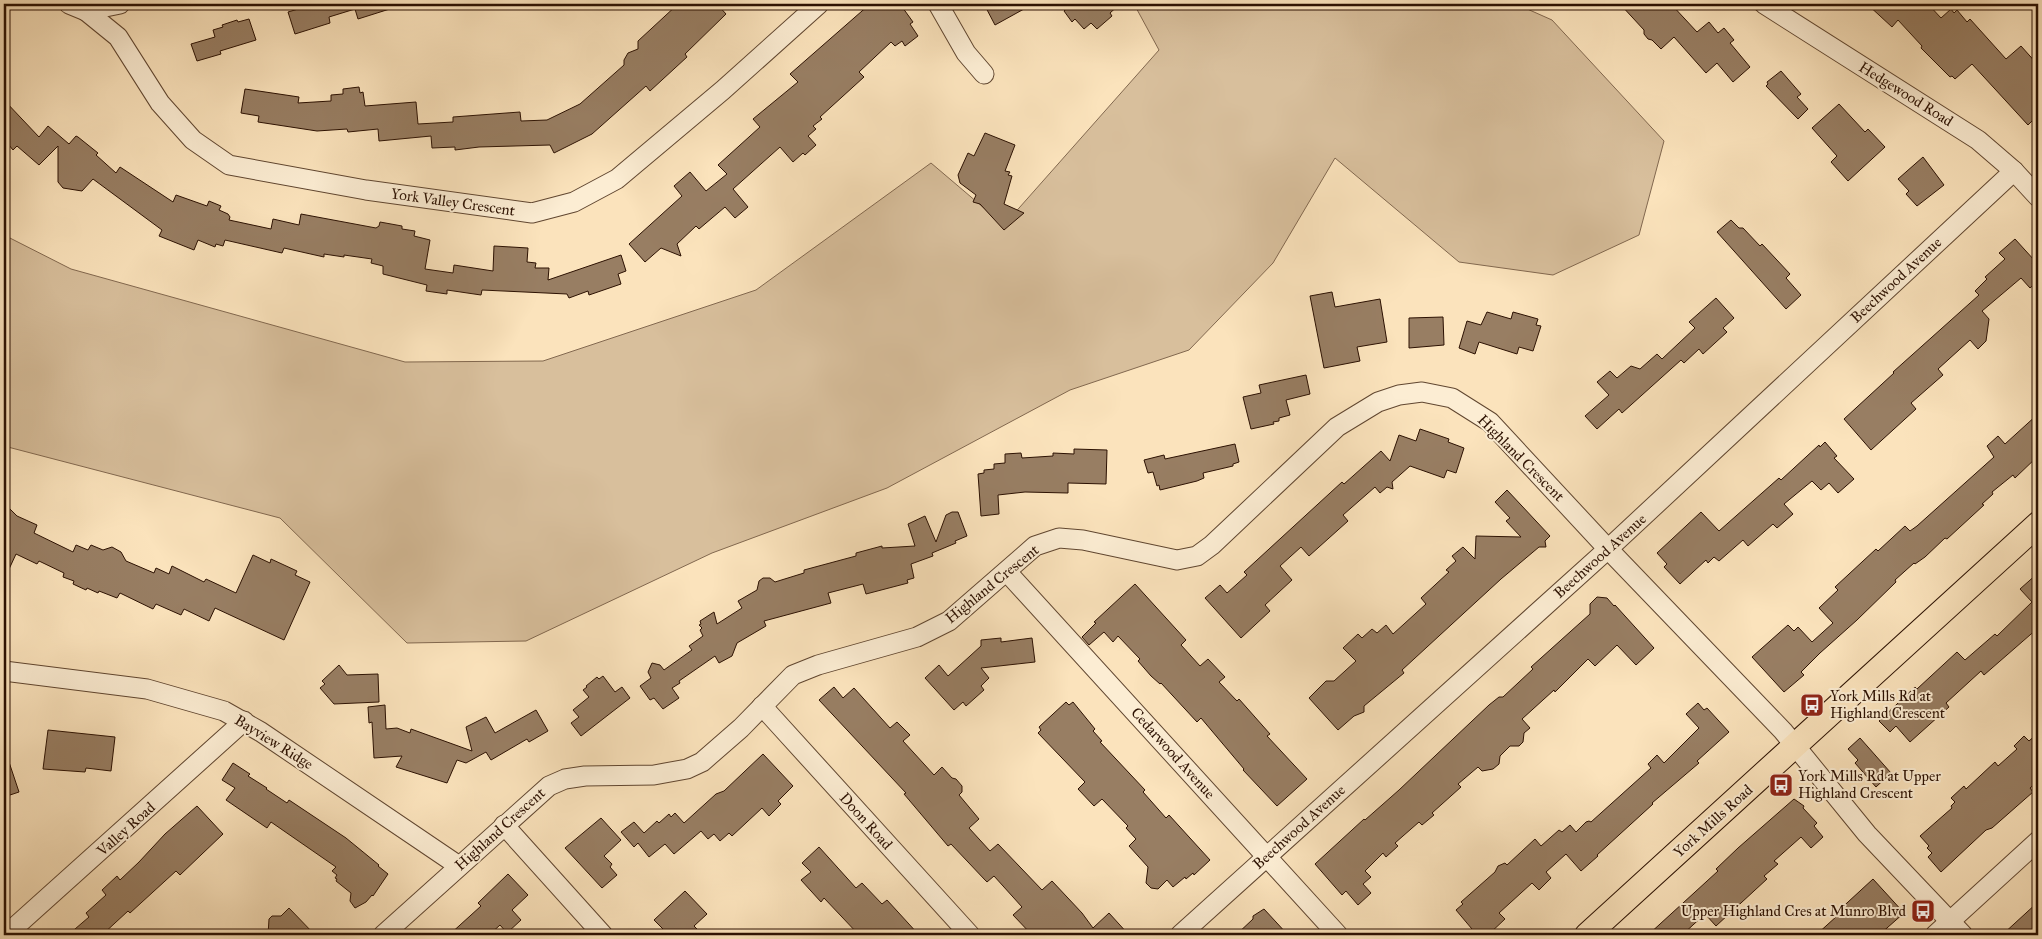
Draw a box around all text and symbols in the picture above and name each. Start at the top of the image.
street label: Hedgewood Road [1856,58,1957,130]
street label: York Valley Crescent [390,184,517,220]
street label: Beechwood Avenue [1847,233,1945,327]
street label: Highland Crescent [1474,411,1569,506]
street label: Beechwood Avenue [1550,510,1650,602]
street label: Highland Crescent [942,540,1043,627]
place label: York Mills Rd at Highland Crescent [1830,687,1946,722]
bus stop icon: York Mills Rd at Highland Crescent [1799,692,1825,718]
street label: Cedarwood Avenue [1127,704,1219,802]
street label: Bayview Ridge [231,711,317,773]
place label: York Mills Rd at Upper Highland Crescent [1798,767,1941,802]
bus stop icon: York Mills Rd at Upper Highland Crescent [1768,772,1794,798]
street label: York Mills Road [1670,780,1757,861]
street label: Beechwood Avenue [1249,781,1349,873]
street label: Highland Crescent [451,783,549,874]
street label: Doon Road [836,789,897,854]
street label: Valley Road [92,798,159,860]
bus stop icon: Upper Highland Cres at Munro Blvd [1910,898,1936,924]
place label: Upper Highland Cres at Munro Blvd [1681,902,1906,920]

